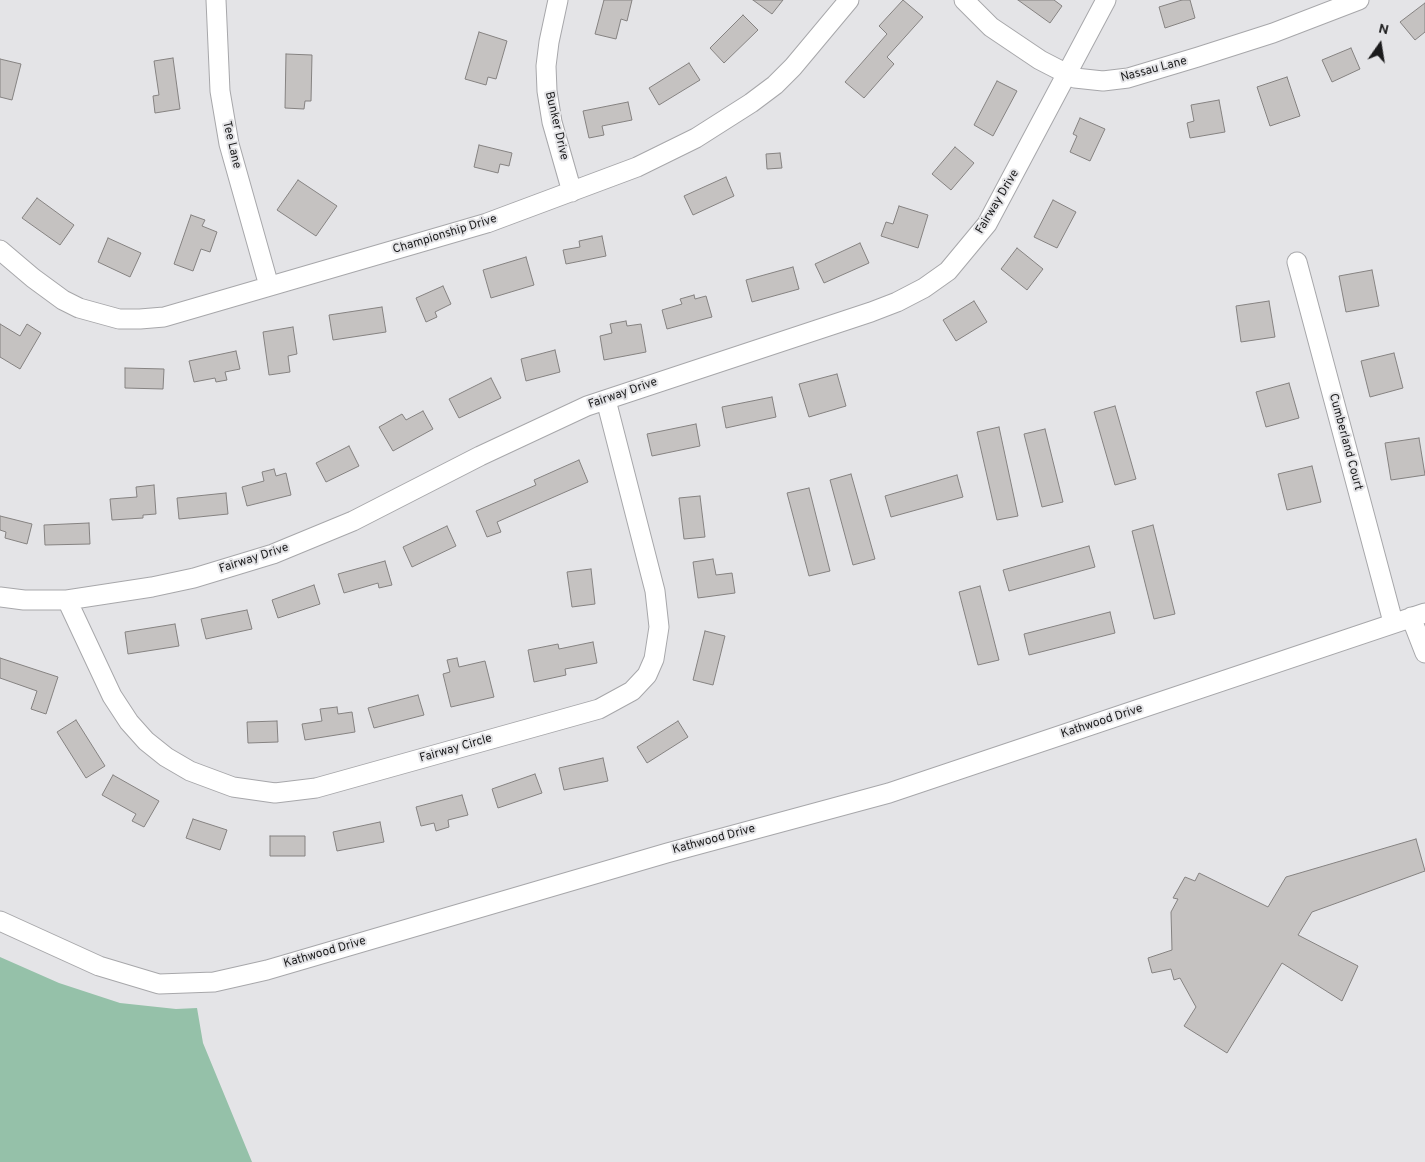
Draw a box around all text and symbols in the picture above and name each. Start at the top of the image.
north arrow [1355,20,1405,70]
text: N [1377,20,1390,39]
street label: Nassau Lane [1119,54,1189,86]
street label: Bunker Drive [541,90,571,162]
street label: Tee Lane [219,120,243,170]
street label: Fairway Drive [973,167,1023,237]
street label: Championship Drive [391,212,499,258]
street label: Fairway Drive [587,375,659,413]
street label: Cumberland Court [1325,392,1365,492]
street label: Fairway Drive [217,541,291,577]
street label: Kathwood Drive [1059,702,1145,742]
street label: Fairway Circle [418,732,494,766]
street label: Kathwood Drive [671,822,757,858]
street label: Kathwood Drive [282,934,368,972]

